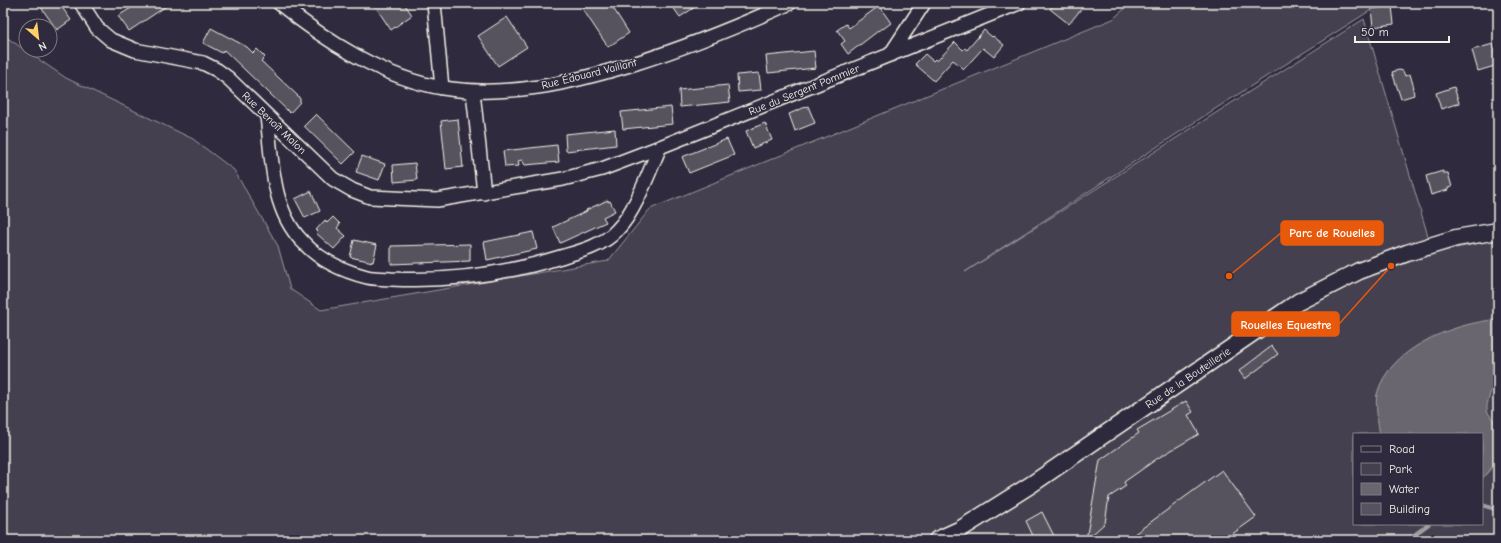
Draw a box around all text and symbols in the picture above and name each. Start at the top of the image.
north arrow [18,18,58,58]
scale bar [1355,18,1449,44]
text: 50 m [1361,25,1389,39]
text: N [36,39,49,54]
street label: Rue Édouard Vaillant [540,55,639,92]
street label: Rue du Sergent Pommier [747,62,862,118]
street label: Rue Benoît Malon [239,89,309,157]
callout: Parc de Rouelles [1281,221,1383,245]
text: Parc de Rouelles [1289,226,1375,240]
callout: Rouelles Equestre [1232,312,1339,336]
text: Rouelles Equestre [1241,318,1332,332]
street label: Rue de la Bouteillerie [1143,344,1233,411]
legend [1353,433,1483,525]
text: Road [1389,442,1415,456]
text: Park [1389,462,1412,476]
text: Water [1389,482,1419,496]
text: Building [1389,502,1430,516]

